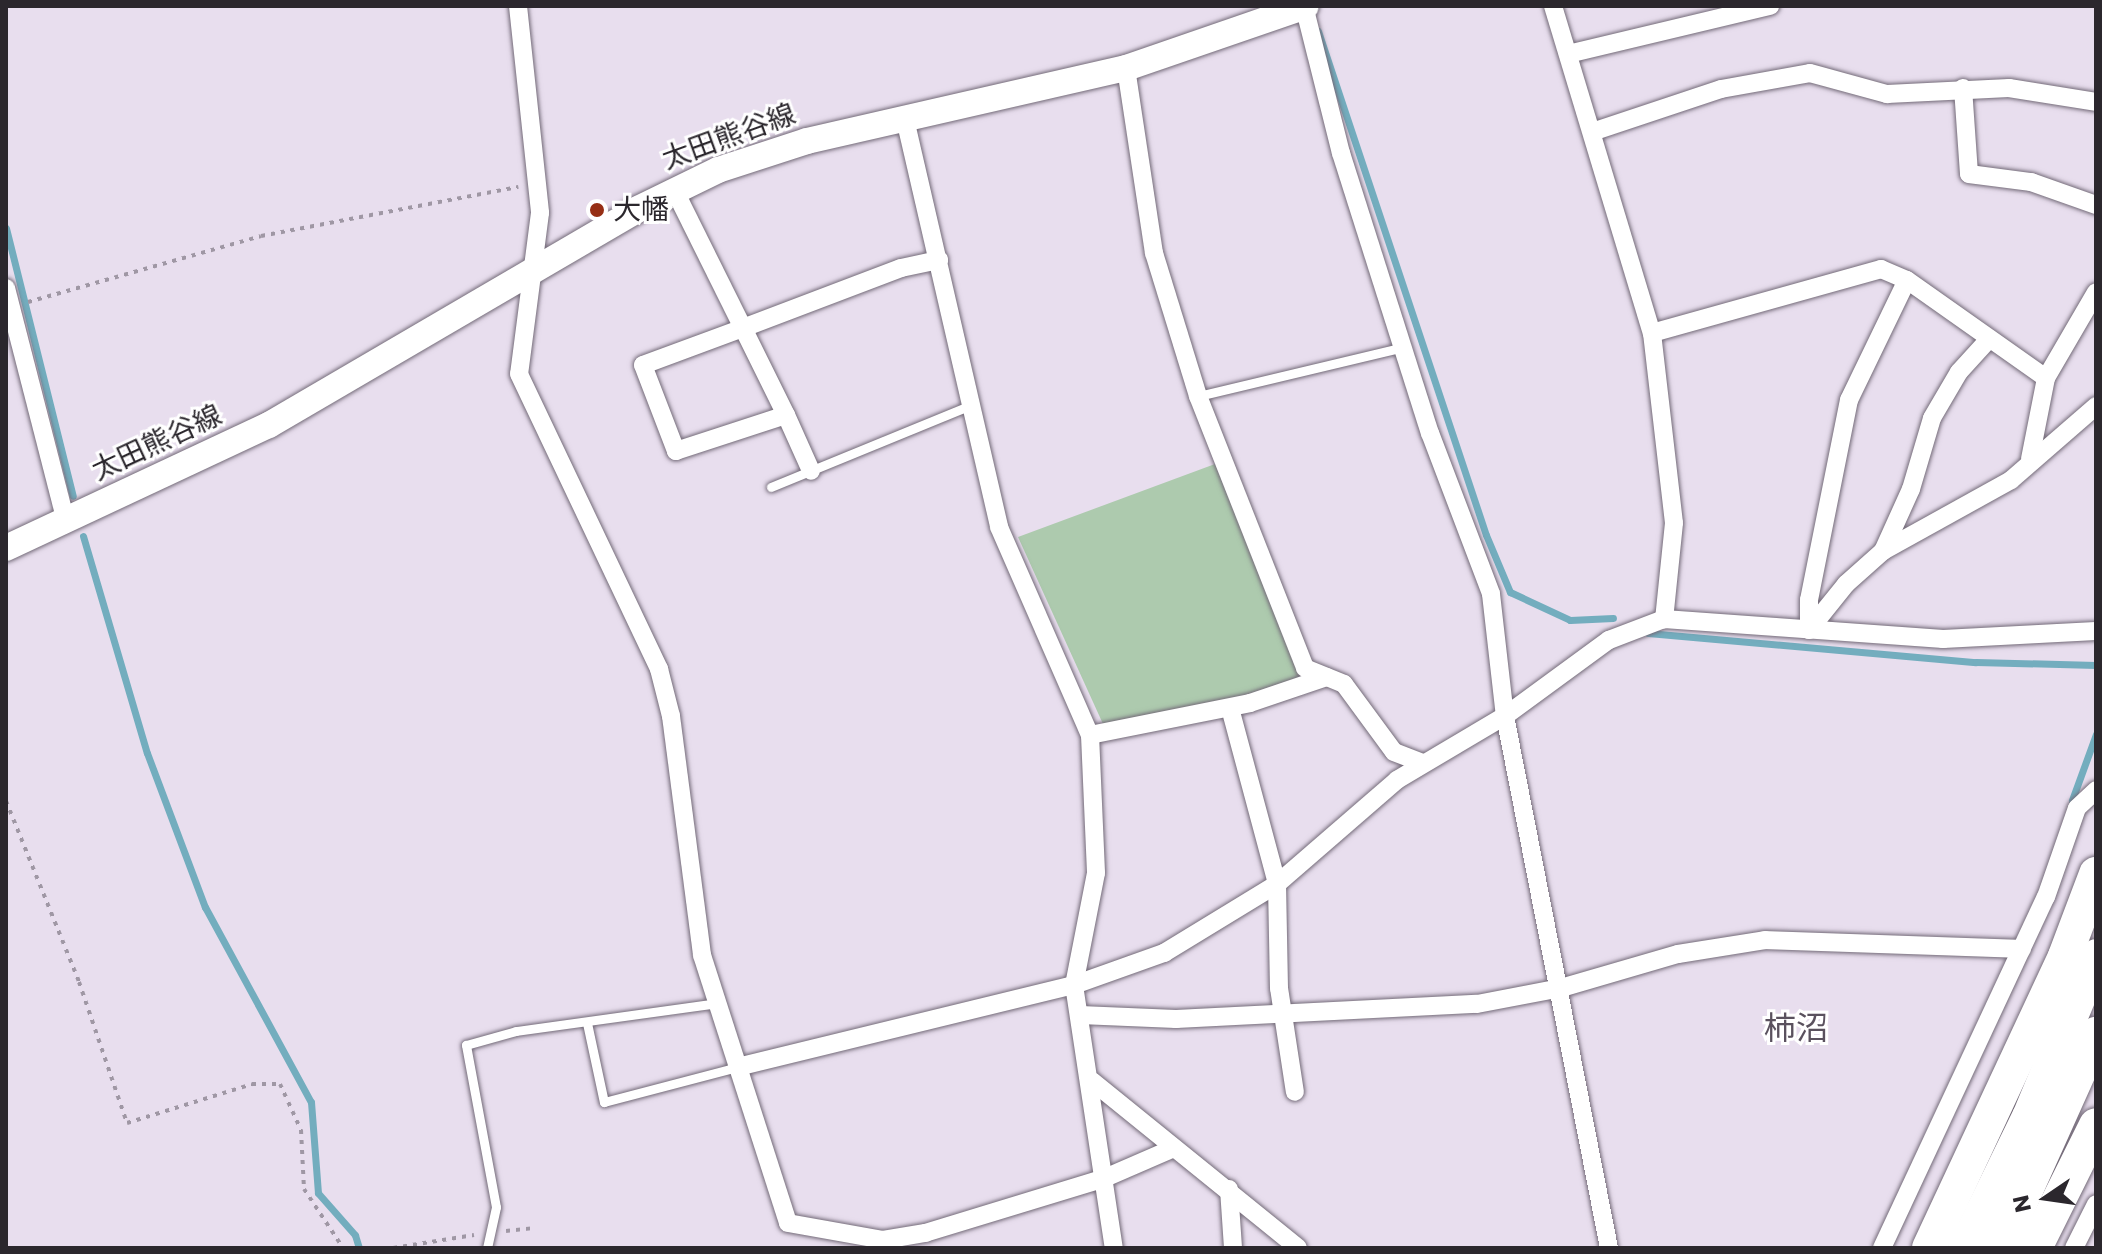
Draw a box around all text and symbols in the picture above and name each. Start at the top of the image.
street label: 太田熊谷線 [657,97,801,177]
place label: 大幡 [613,193,669,227]
marker: 大幡 [588,201,606,219]
street label: 太田熊谷線 [86,398,228,488]
district label: 柿沼 [1764,1009,1828,1047]
north arrow [2006,1158,2086,1238]
text: N [2005,1192,2039,1215]

